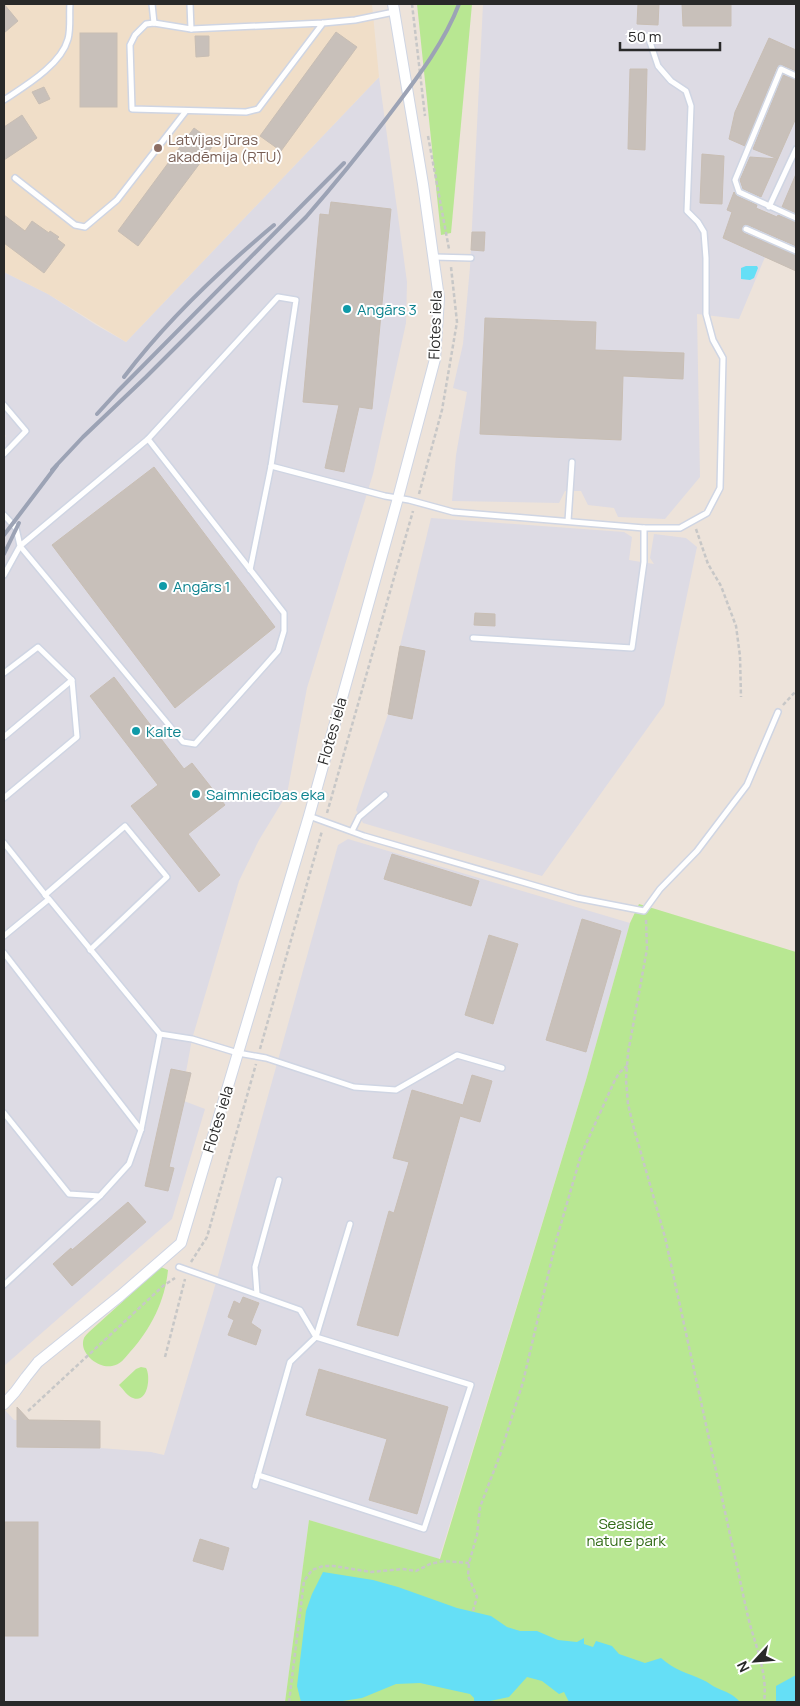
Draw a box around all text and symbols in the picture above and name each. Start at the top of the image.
scale bar [620,20,720,52]
text: 50 m [628,26,662,47]
place label: Latvijas jūras akadēmija (RTU) [168,129,283,167]
marker: Latvijas jūras akadēmija (RTU) [152,142,164,154]
street label: Flotes iela [423,290,447,360]
place label: Angārs 3 [357,299,417,320]
marker: Angārs 3 [341,303,353,315]
place label: Angārs 1 [173,576,230,597]
marker: Angārs 1 [157,580,169,592]
street label: Flotes iela [312,695,352,767]
place label: Kalte [146,721,181,742]
marker: Kalte [130,725,142,737]
place label: Saimniecības eka [206,784,325,805]
marker: Saimniecības eka [190,788,202,800]
street label: Flotes iela [198,1083,238,1155]
park label: Seaside nature park [586,1513,666,1551]
north arrow [730,1636,780,1686]
text: N [732,1658,754,1676]

